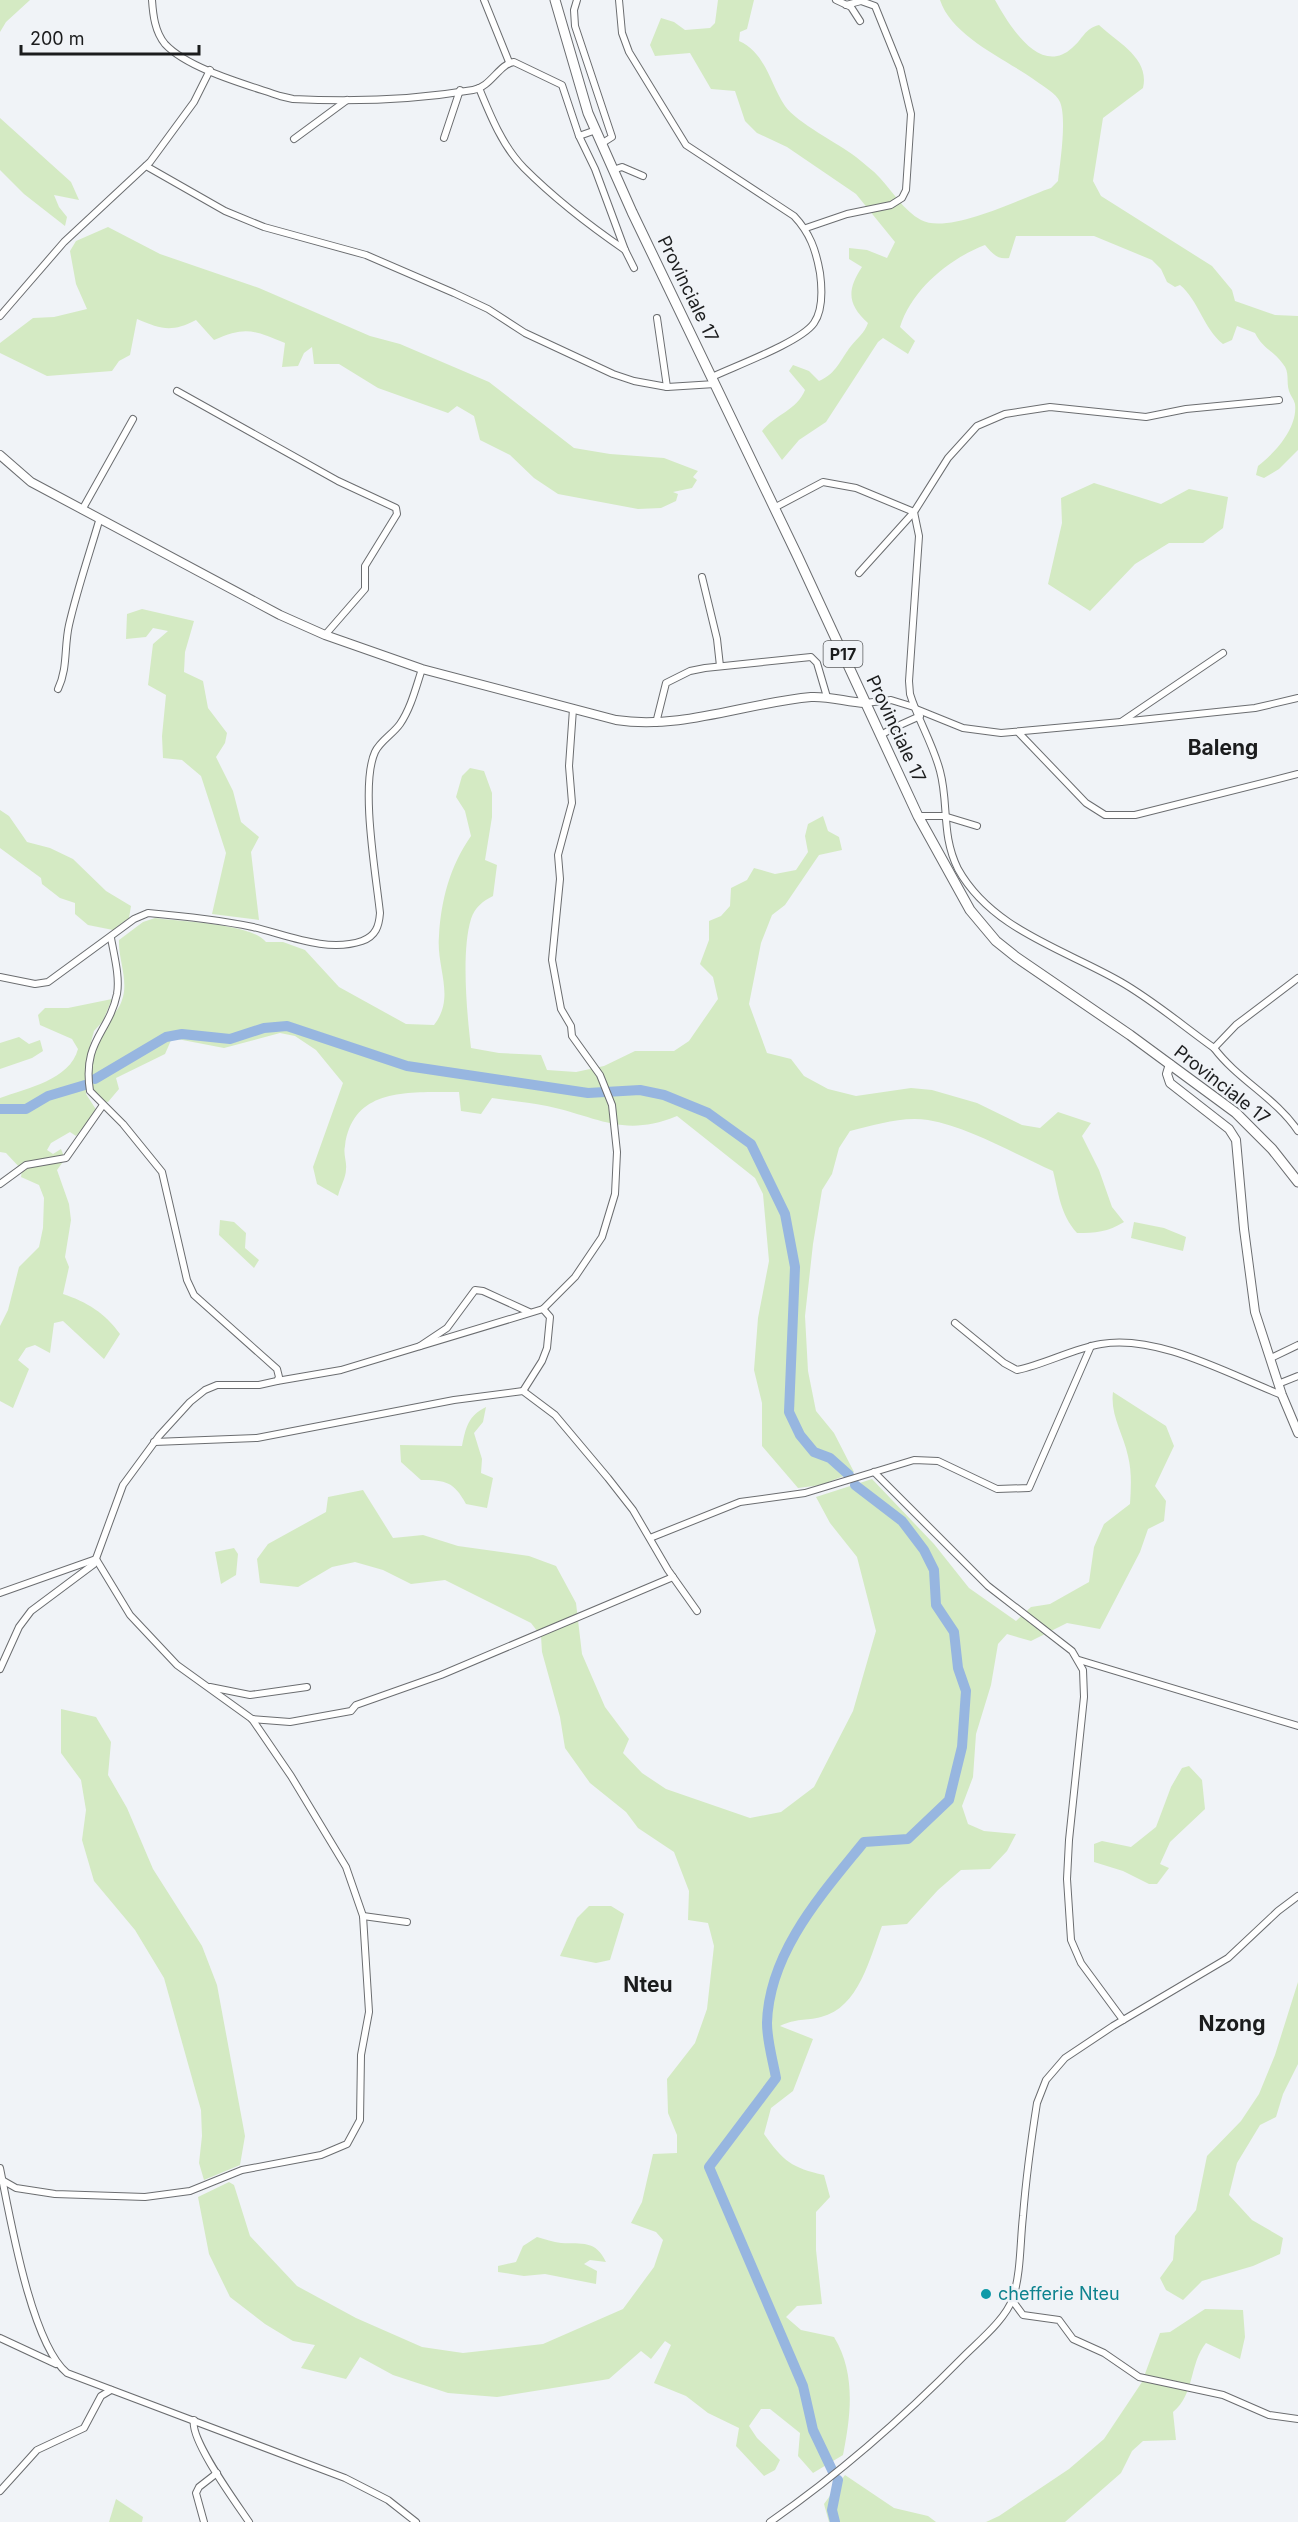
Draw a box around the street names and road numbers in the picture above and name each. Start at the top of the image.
street label: Provinciale 17 [654,232,723,345]
road number: P17 [824,641,862,667]
street label: Provinciale 17 [862,672,930,786]
street label: Provinciale 17 [1170,1041,1274,1128]

